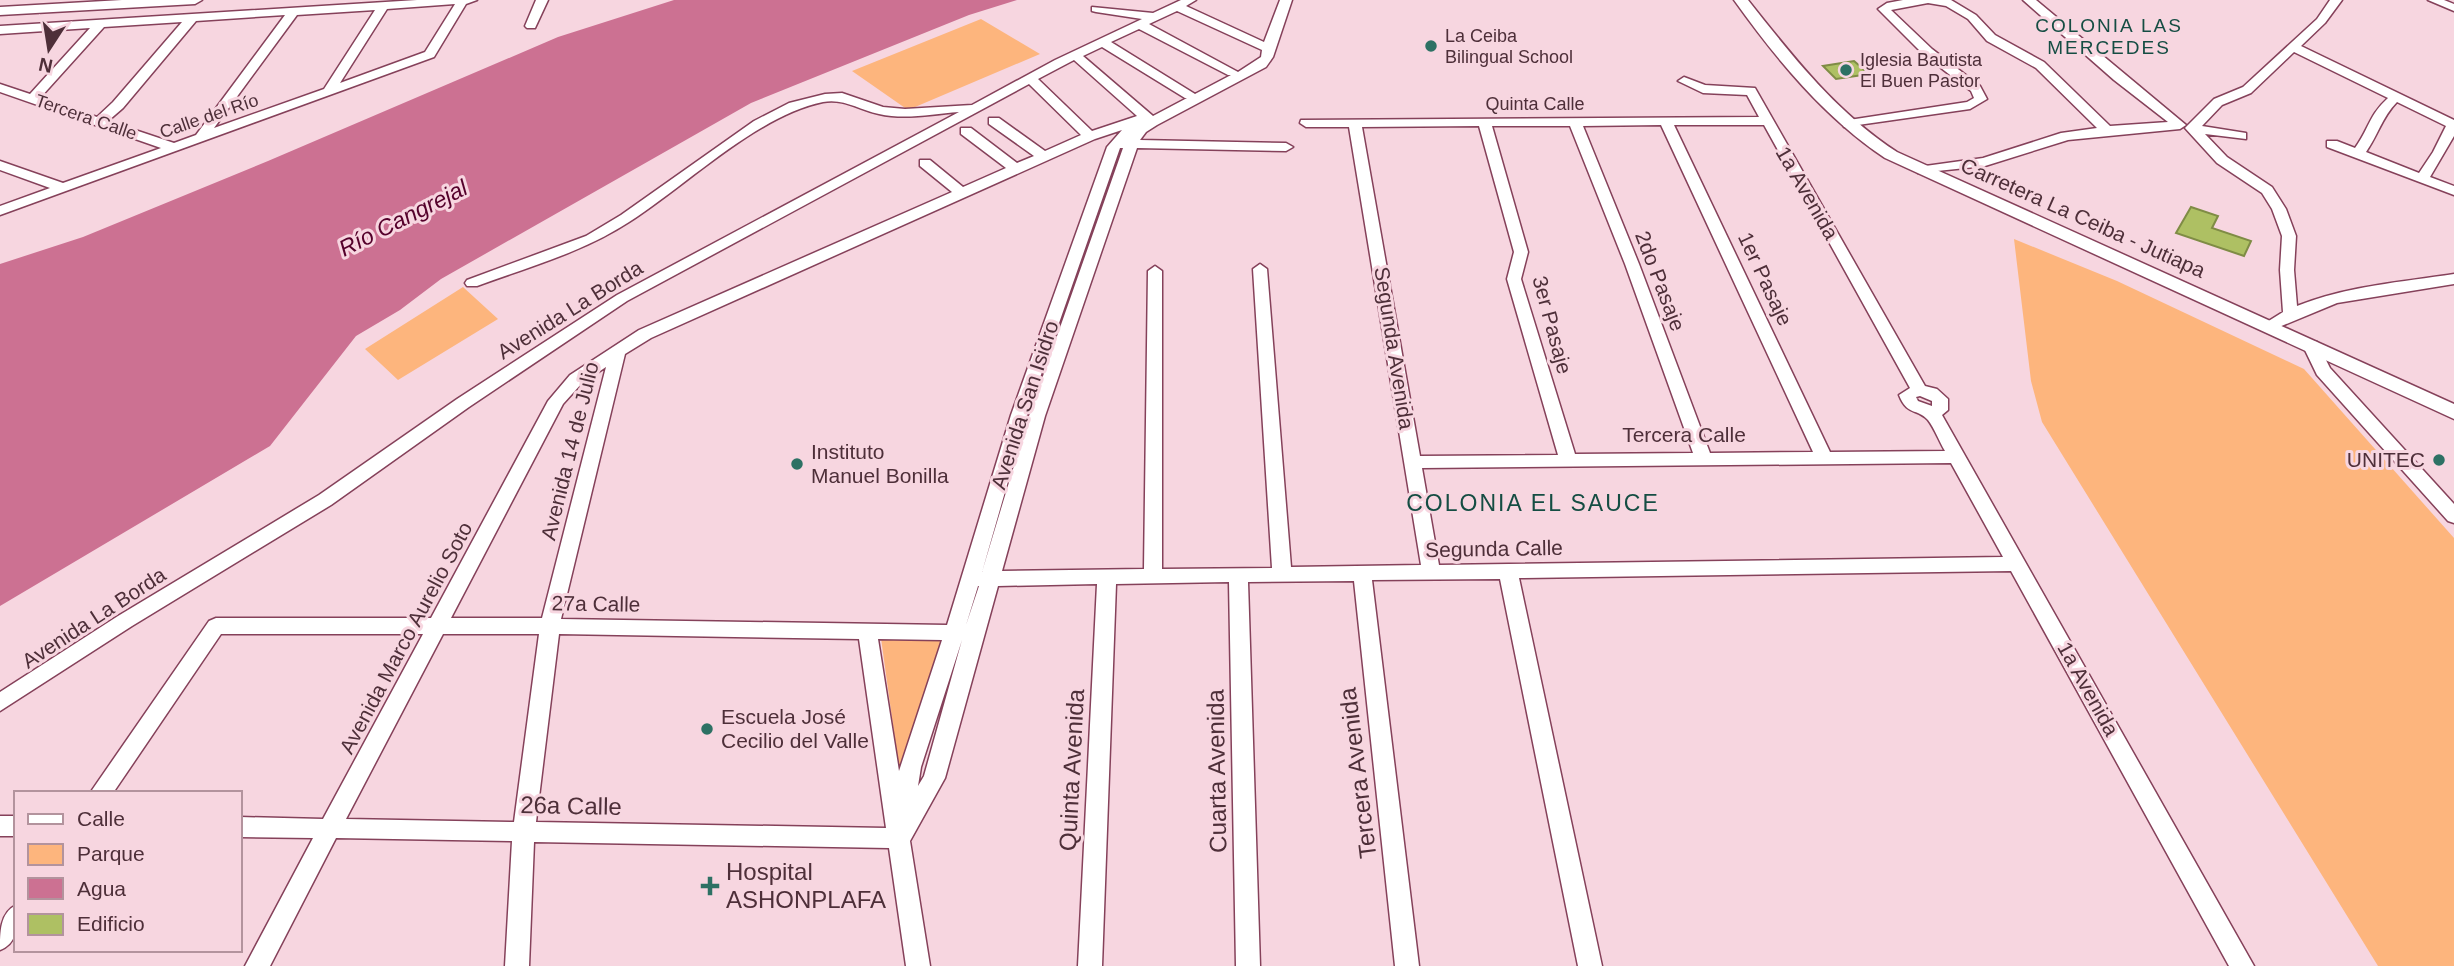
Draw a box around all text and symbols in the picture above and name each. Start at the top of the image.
north arrow [14,14,84,84]
district label: COLONIA LAS MERCEDES [2035,15,2183,58]
place label: La Ceiba Bilingual School [1445,26,1573,67]
marker: La Ceiba Bilingual School [1423,38,1439,54]
place label: Iglesia Bautista El Buen Pastor [1860,50,1983,91]
text: N [37,53,54,77]
marker: Iglesia Bautista El Buen Pastor [1838,62,1854,78]
street label: Tercera Calle [33,90,139,144]
street label: Calle del Río [157,90,261,142]
street label: Quinta Calle [1485,94,1585,114]
street label: 1a Avenida [1772,142,1843,244]
street label: Carretera La Ceiba - Jutiapa [1957,153,2209,282]
water label: Río Cangrejal [334,174,472,262]
street label: 2do Pasaje [1631,228,1690,334]
street label: 1er Pasaje [1734,228,1797,329]
street label: Avenida La Borda [493,256,647,363]
street label: Segunda Avenida [1370,265,1419,431]
street label: 3er Pasaje [1528,273,1577,376]
street label: Avenida San Isidro [986,318,1063,492]
street label: Avenida 14 de Julio [536,359,603,542]
street label: Tercera Calle [1622,423,1746,446]
place label: Instituto Manuel Bonilla [811,440,949,487]
place label: UNITEC [2347,448,2425,471]
marker: UNITEC [2431,452,2447,468]
marker: Instituto Manuel Bonilla [789,456,805,472]
district label: COLONIA EL SAUCE [1406,490,1660,516]
street label: Avenida Marco Aurelio Soto [335,518,476,757]
street label: Segunda Calle [1425,536,1563,561]
street label: Avenida La Borda [18,562,170,673]
street label: 27a Calle [551,591,641,616]
street label: 1a Avenida [2053,638,2124,740]
street label: Tercera Avenida [1334,686,1381,860]
street label: Quinta Avenida [1054,688,1089,852]
street label: Cuarta Avenida [1202,688,1231,853]
place label: Escuela José Cecilio del Valle [721,705,869,752]
marker: Escuela José Cecilio del Valle [699,721,715,737]
legend [14,791,242,952]
street label: 26a Calle [520,791,622,820]
text: Calle [77,807,125,830]
text: Parque [77,842,145,865]
place label: Hospital ASHONPLAFA [726,858,886,913]
marker: Hospital ASHONPLAFA [700,876,720,896]
text: Agua [77,877,126,900]
text: Edificio [77,912,145,935]

